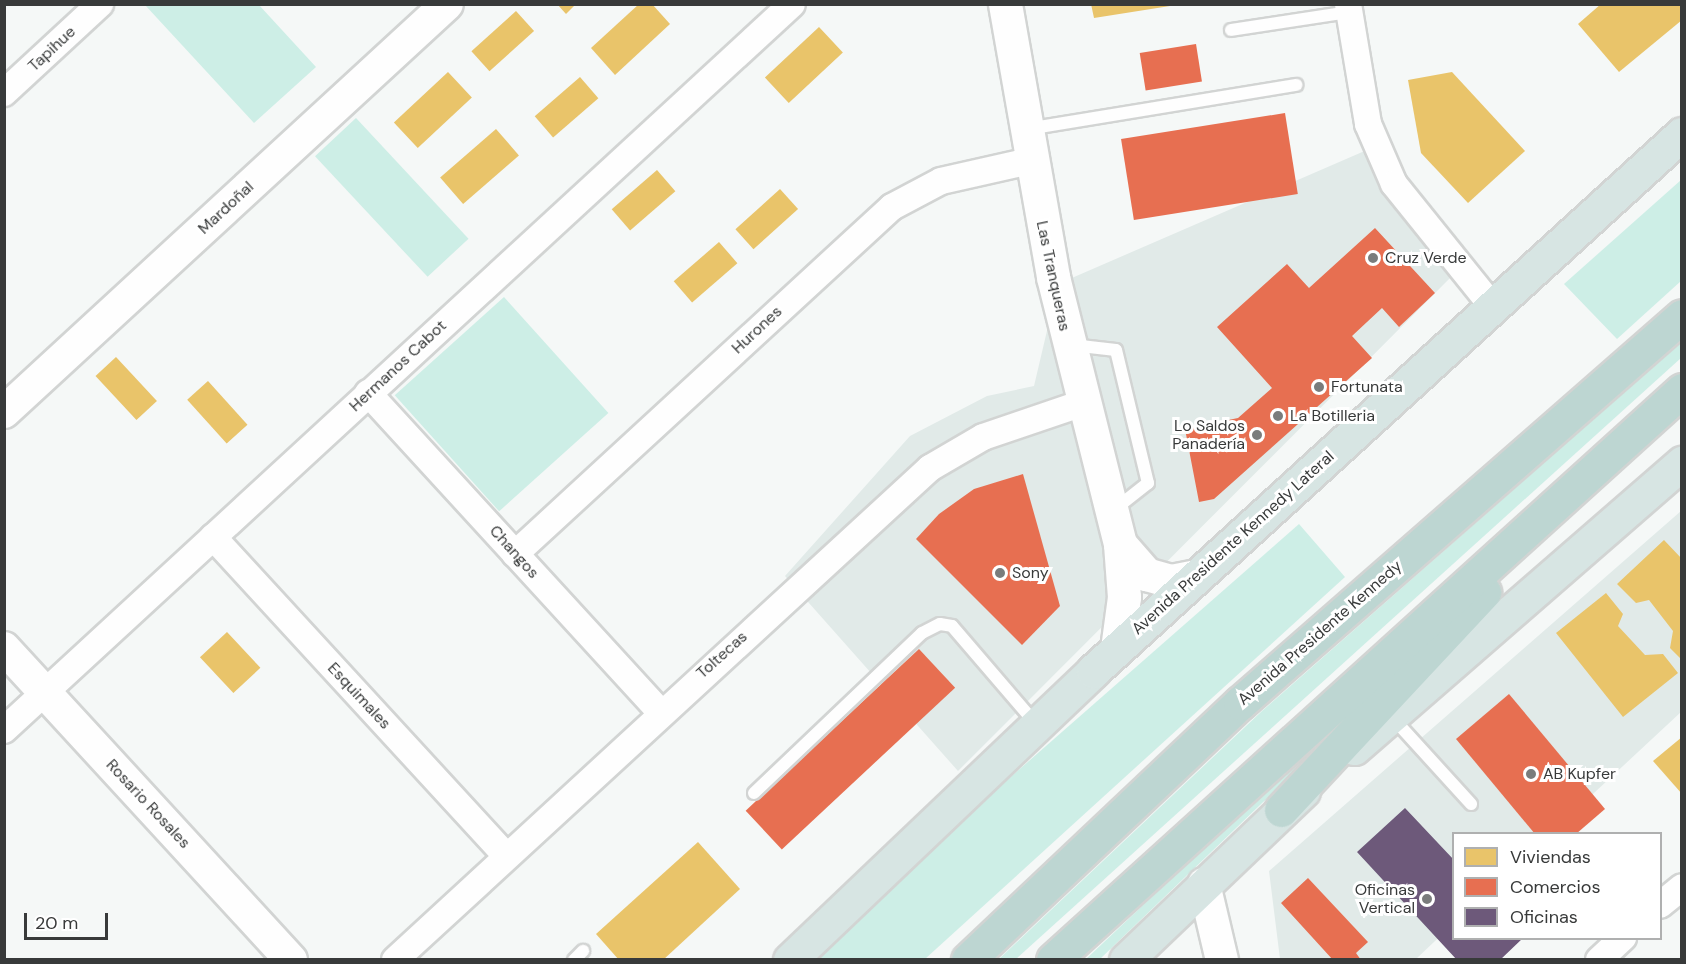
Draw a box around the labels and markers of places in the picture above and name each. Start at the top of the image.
place label: Cruz Verde [1385,248,1467,268]
marker: Cruz Verde [1366,251,1380,265]
place label: Fortunata [1331,377,1403,397]
marker: Fortunata [1312,380,1326,394]
place label: La Botilleria [1290,406,1375,426]
marker: La Botilleria [1271,409,1285,423]
place label: Lo Saldos Panadería [1172,416,1245,454]
marker: Lo Saldos Panadería [1250,428,1264,442]
place label: Sony [1012,563,1049,583]
marker: Sony [993,566,1007,580]
place label: AB Kupfer [1543,764,1616,784]
marker: AB Kupfer [1524,767,1538,781]
place label: Oficinas Vertical [1355,880,1415,918]
marker: Oficinas Vertical [1420,892,1434,906]

